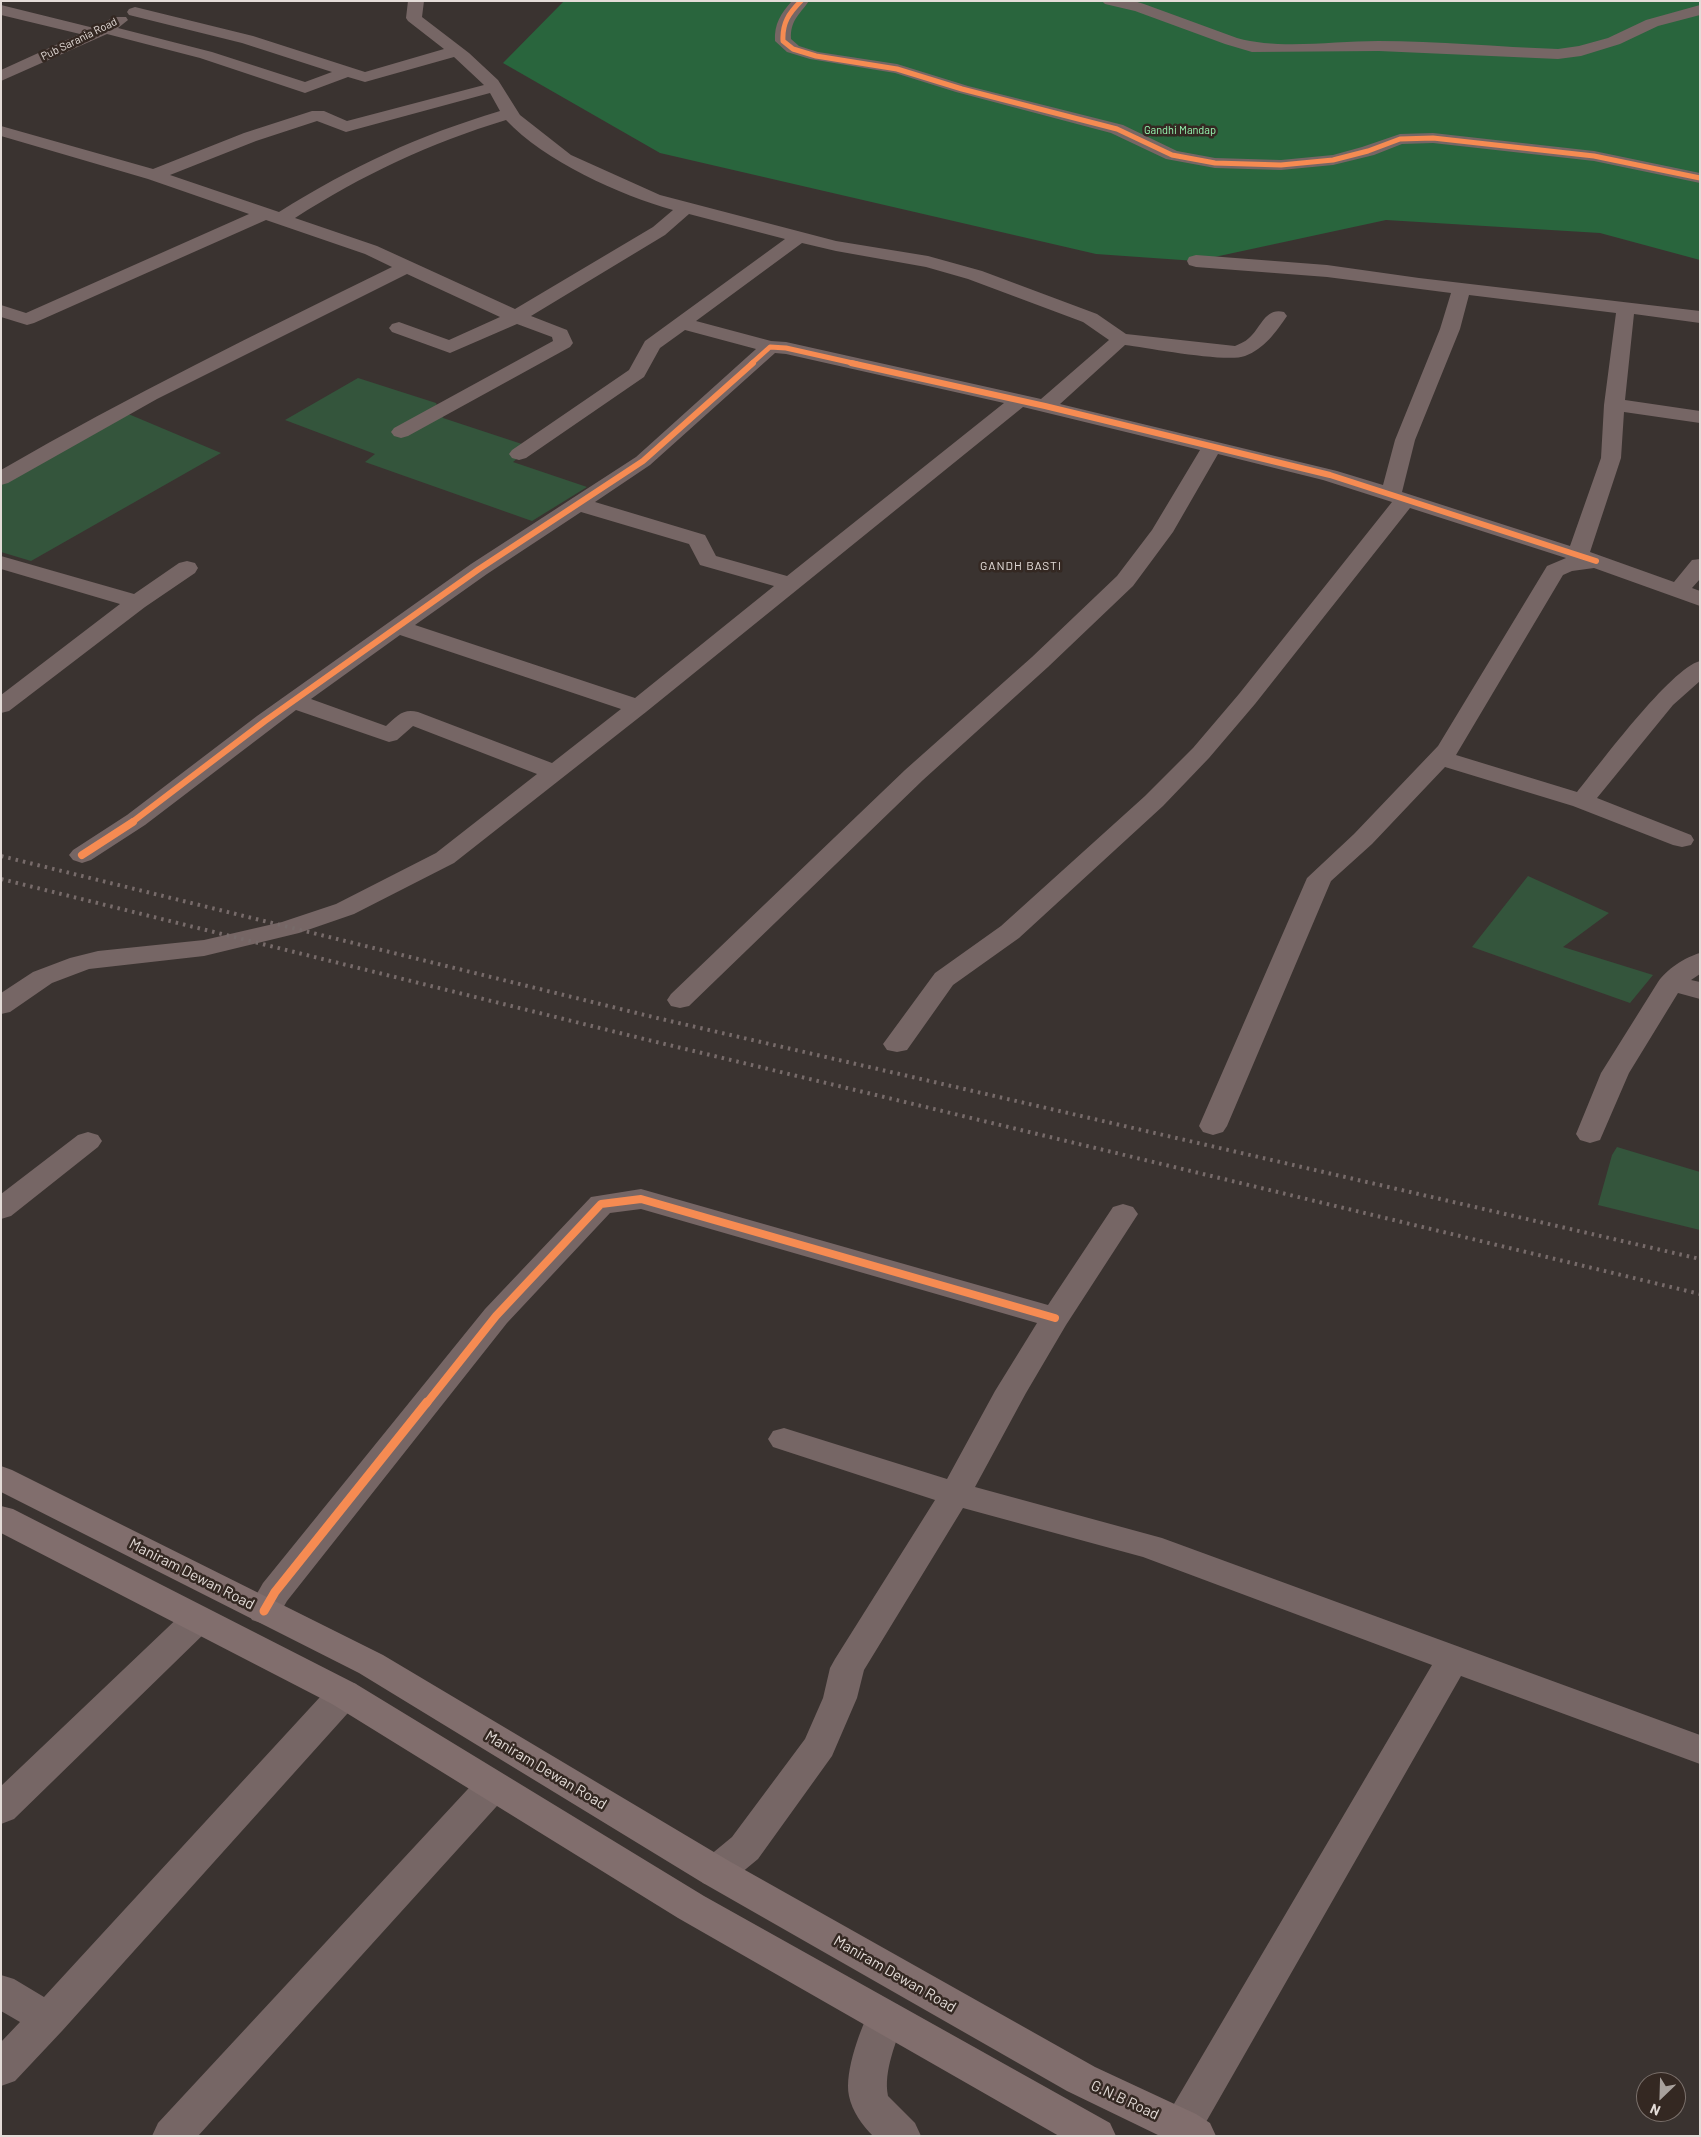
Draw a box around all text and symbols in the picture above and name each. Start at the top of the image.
street label: Pub Sarania Road [39,15,119,63]
park label: Gandhi Mandap [1144,123,1216,137]
district label: GANDH BASTI [979,559,1063,573]
street label: Maniram Dewan Road [126,1535,258,1613]
street label: Maniram Dewan Road [482,1727,610,1813]
street label: Maniram Dewan Road [831,1932,959,2016]
north arrow [1636,2072,1686,2122]
street label: G.N.B Road [1088,2076,1162,2124]
text: N [1647,2101,1663,2120]

